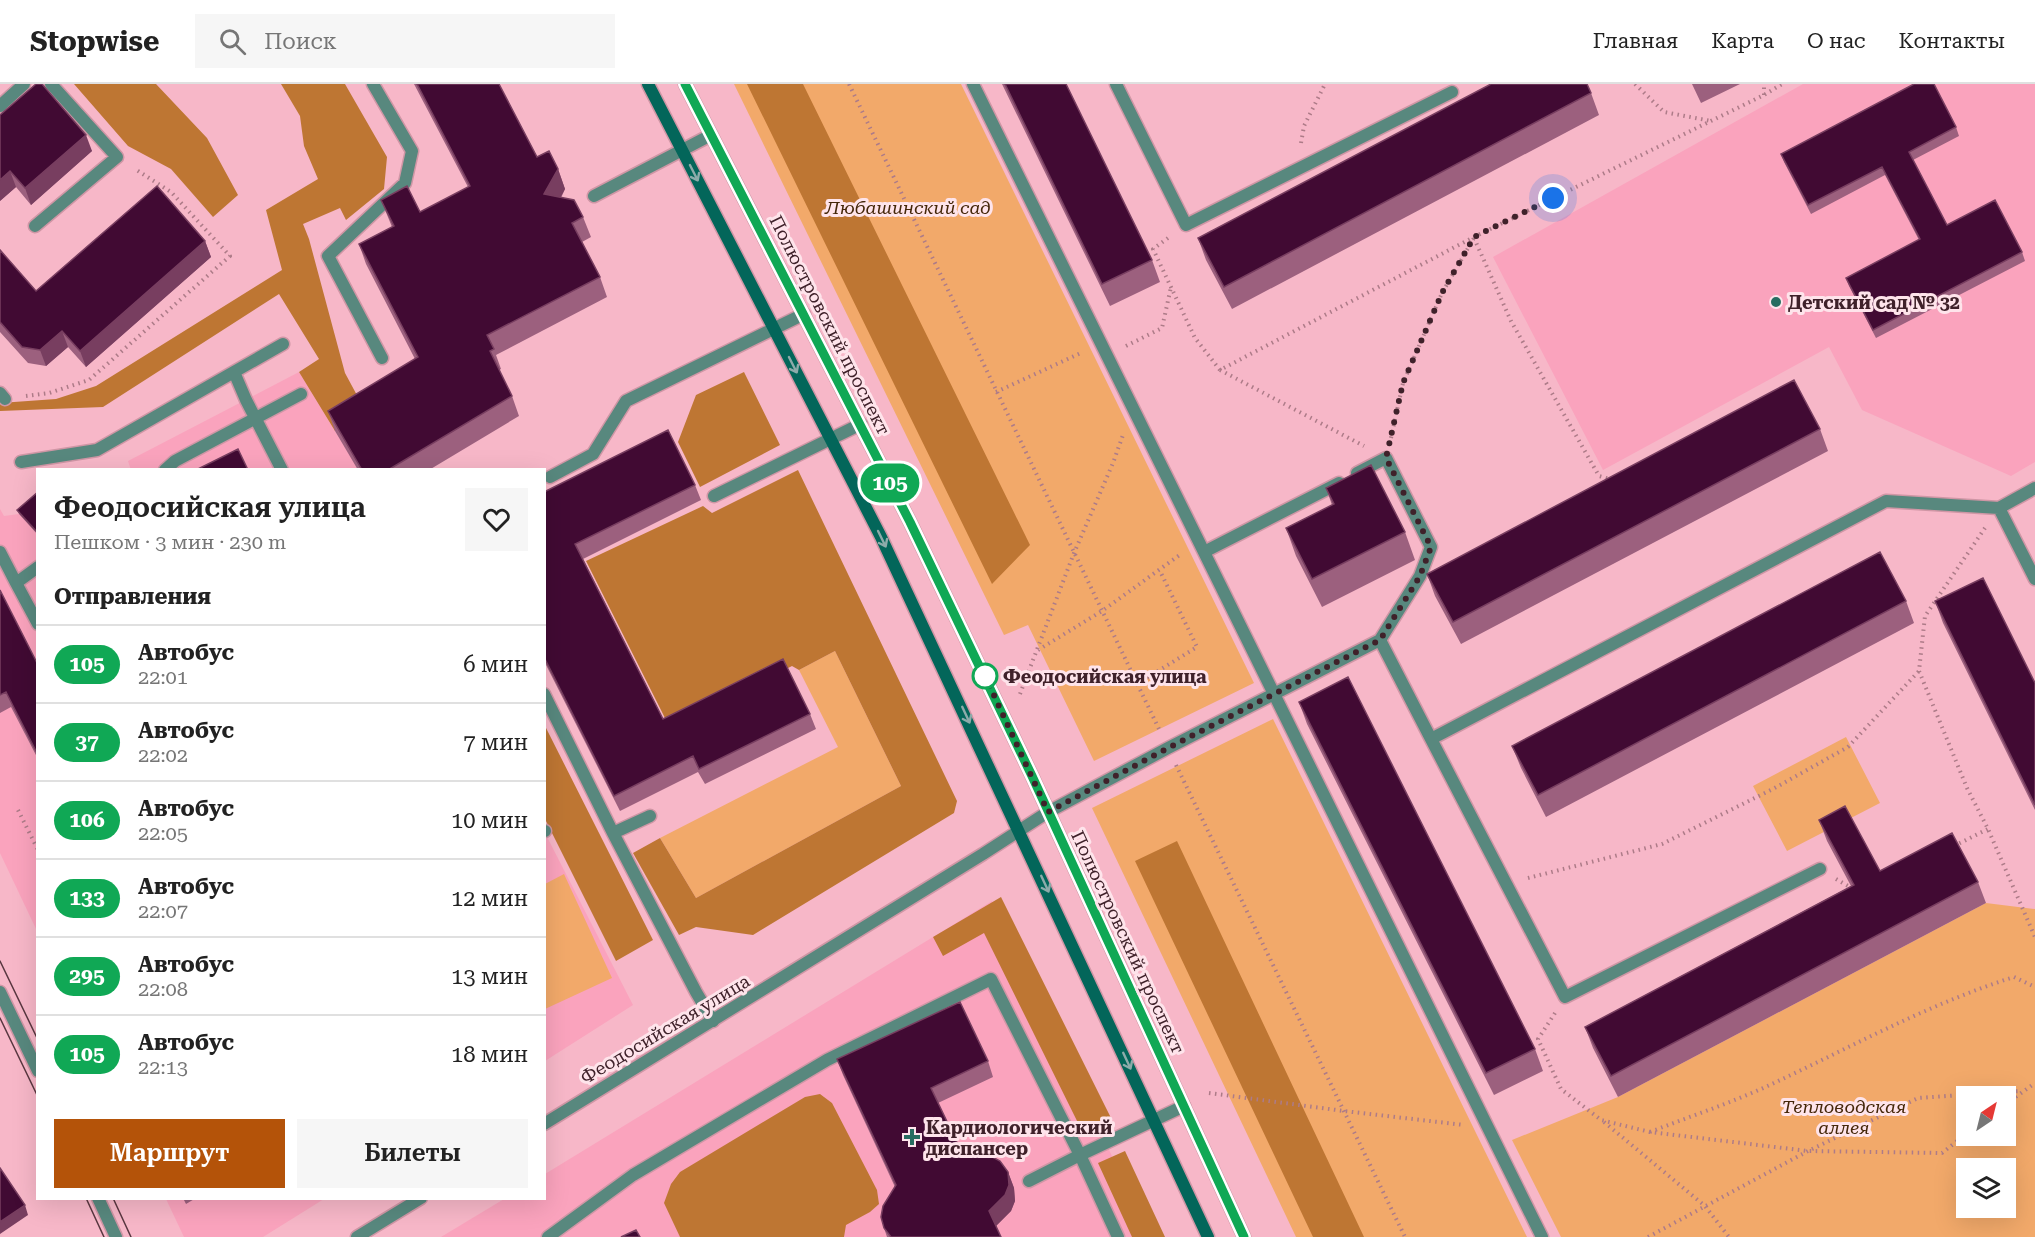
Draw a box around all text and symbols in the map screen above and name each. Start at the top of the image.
search box [195,14,615,68]
text: Stopwise [30,25,159,58]
icon: search [216,25,249,58]
text: Поиск [264,29,337,54]
text: Главная [1593,29,1678,53]
text: Карта [1711,29,1774,53]
text: О нас [1807,29,1866,53]
text: Контакты [1899,29,2005,53]
one-way arrow [689,164,700,182]
your location [1538,183,1568,213]
park label: Любашинский сад [824,197,991,218]
street label: Полюстровский проспект [765,212,895,438]
place label: Детский сад № 32 [1788,292,1960,313]
marker: Детский сад № 32 [1769,295,1783,309]
one-way arrow [788,356,800,374]
line badge: 105 [856,464,924,502]
text: 105 [872,471,908,495]
button: heart [465,488,528,551]
text: Феодосийская улица [54,491,366,524]
one-way arrow [877,529,889,547]
text: Пешком · 3 мин · 230 m [54,530,286,554]
text: Отправления [54,584,211,609]
text: Автобус [138,640,234,665]
text: 105 [69,652,105,676]
text: 6 мин [463,652,528,677]
marker: Феодосийская улица [972,663,998,689]
text: 22:01 [138,665,188,689]
place label: Феодосийская улица [1003,666,1207,687]
one-way arrow [960,706,972,724]
text: Автобус [138,718,234,743]
text: 37 [75,730,99,754]
text: 7 мин [463,730,528,755]
text: 22:02 [138,743,188,767]
text: Автобус [138,796,234,821]
text: 106 [69,808,105,832]
text: 10 мин [451,808,528,833]
text: 22:05 [138,821,188,845]
street label: Полюстровский проспект [1067,827,1189,1057]
text: Автобус [138,874,234,899]
one-way arrow [1039,875,1051,893]
text: 133 [69,886,105,910]
text: 12 мин [451,886,528,911]
text: 22:07 [138,899,188,923]
text: Автобус [138,952,234,977]
text: 295 [69,964,105,988]
text: 13 мин [451,964,528,989]
street label: Феодосийская улица [576,970,754,1088]
text: 22:08 [138,977,188,1001]
text: Автобус [138,1030,234,1055]
text: 105 [69,1042,105,1066]
text: 18 мин [451,1042,528,1067]
one-way arrow [1121,1052,1133,1070]
text: 22:13 [138,1055,188,1079]
north arrow [1956,1086,2016,1146]
map controls [1956,1086,2016,1218]
park label: Тепловодская аллея [1782,1096,1906,1138]
place label: Кардиологический диспансер [926,1117,1112,1159]
button: Маршрут [54,1119,285,1188]
button: Билеты [297,1119,528,1188]
marker: Кардиологический диспансер [903,1128,921,1146]
button: layers [1956,1158,2016,1218]

